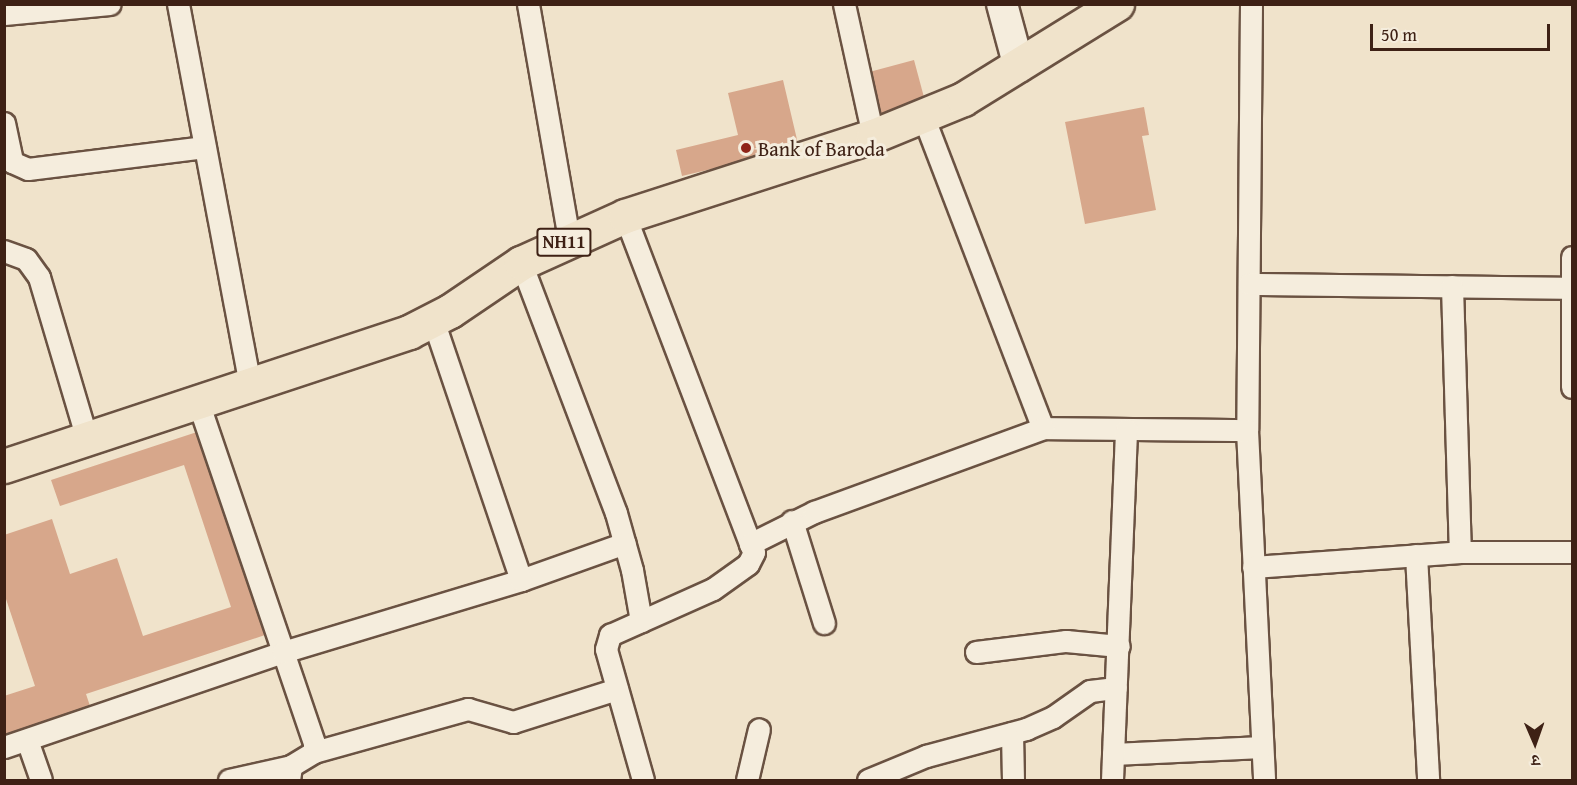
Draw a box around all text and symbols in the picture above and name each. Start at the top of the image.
scale bar [1373,12,1553,50]
text: 50 m [1381,21,1417,48]
place label: Bank of Baroda [758,136,885,160]
marker: Bank of Baroda [739,141,753,155]
road number: NH11 [536,227,592,257]
north arrow [1505,713,1565,773]
text: उ [1531,749,1540,773]

